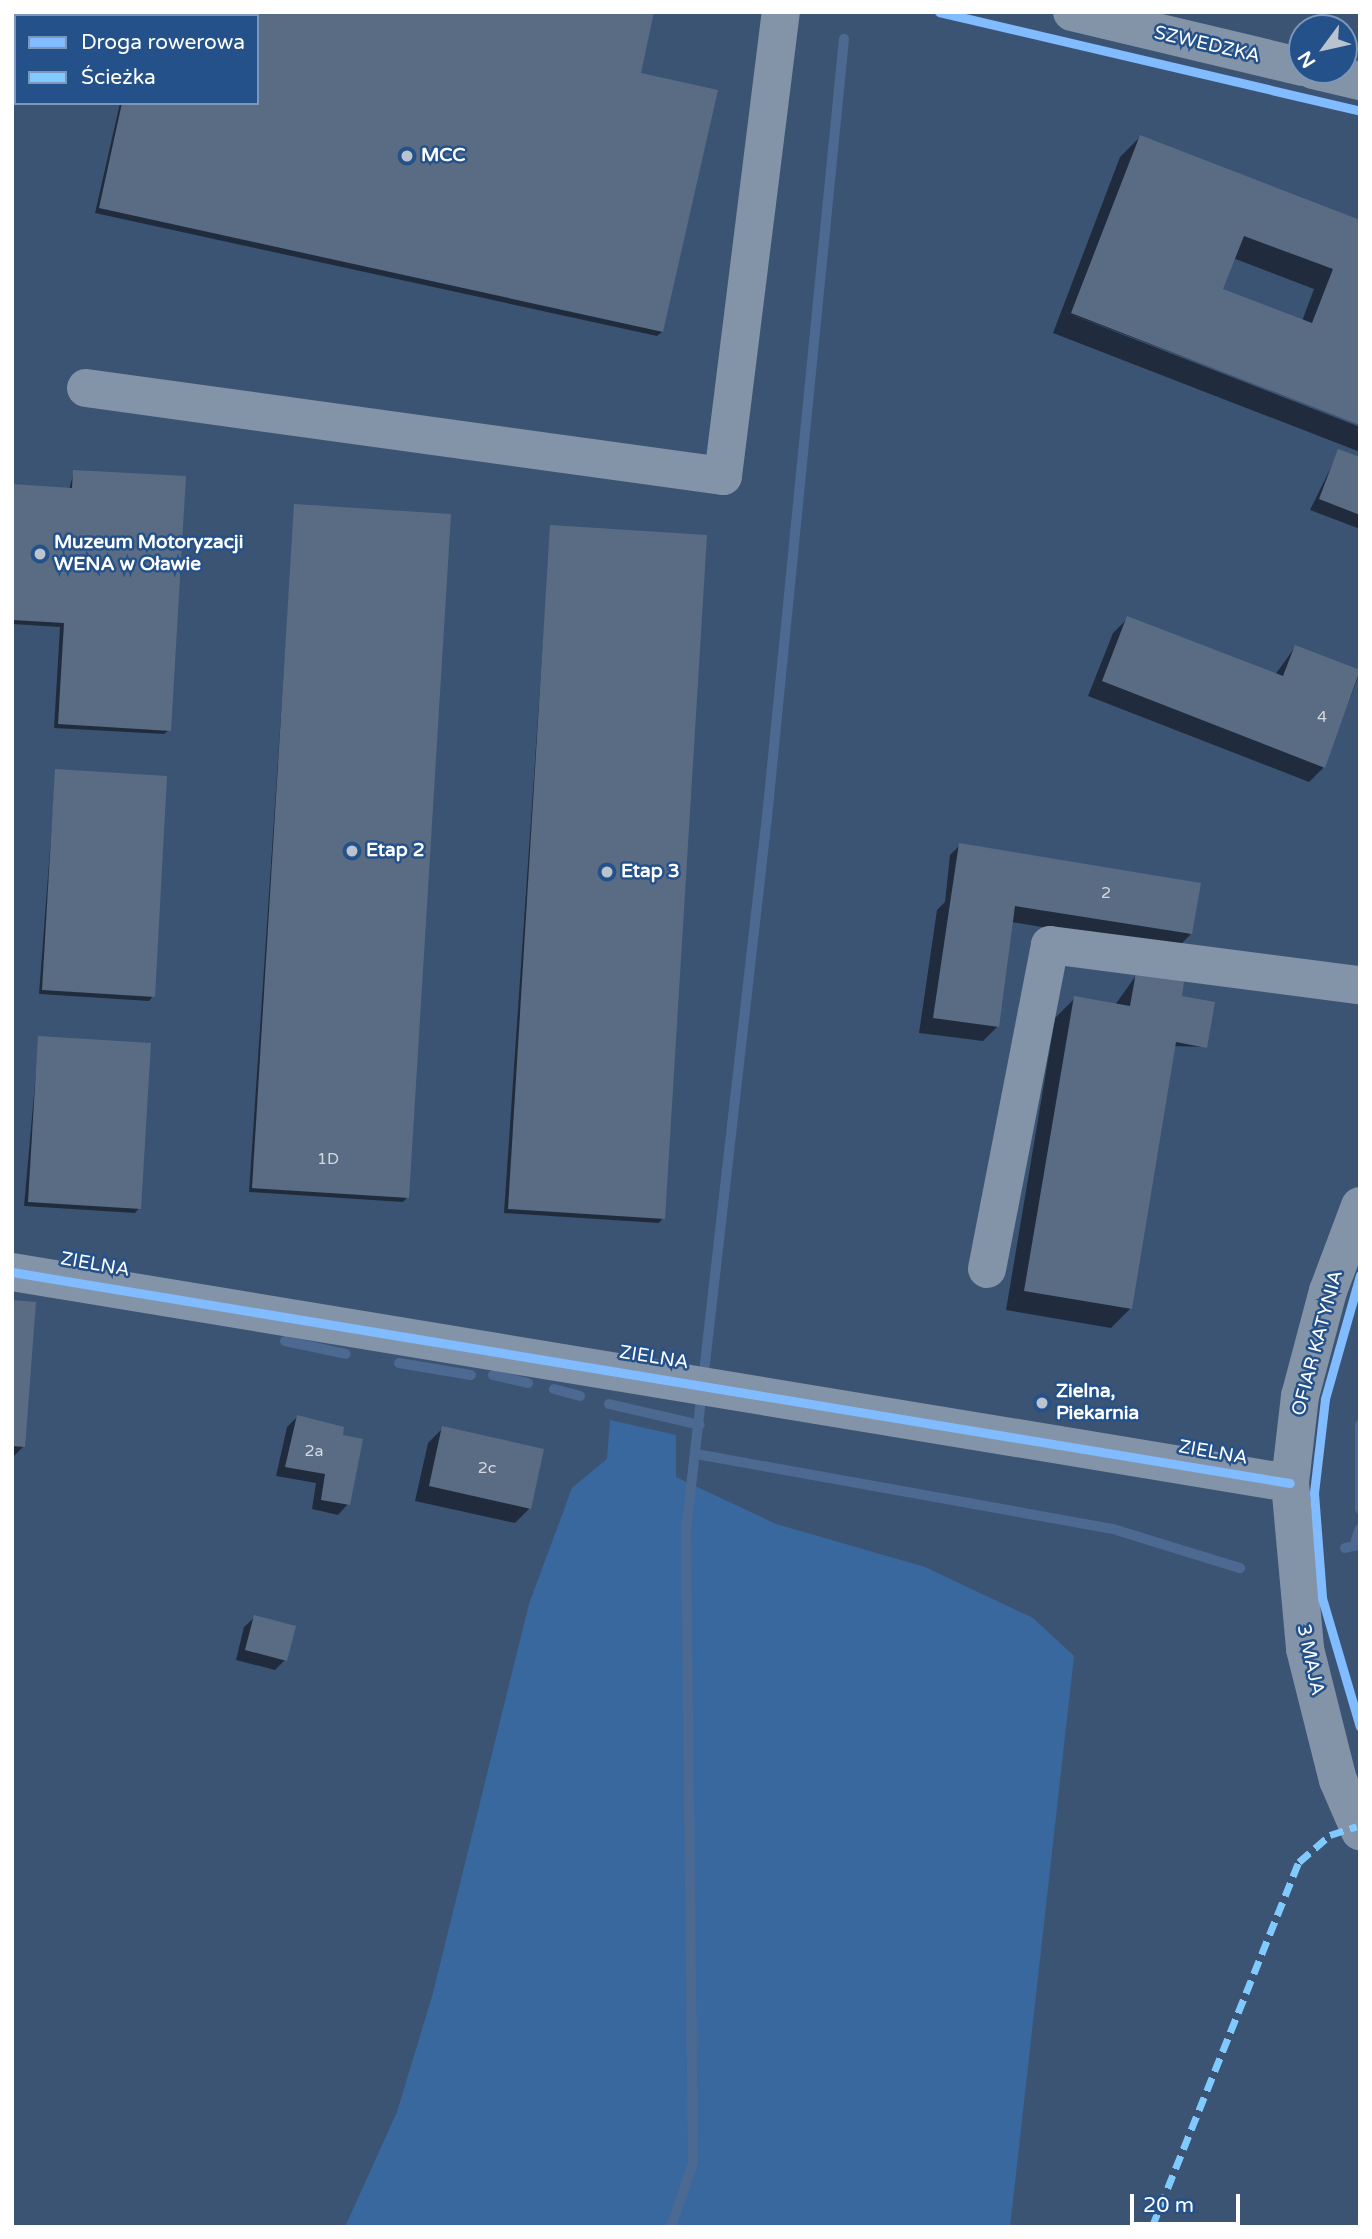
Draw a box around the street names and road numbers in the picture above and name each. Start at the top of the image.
street label: SZWEDZKA [1152,22,1262,68]
street label: ZIELNA [59,1248,131,1282]
street label: OFIAR KATYNIA [1288,1268,1348,1418]
street label: ZIELNA [618,1341,690,1375]
street label: ZIELNA [1177,1436,1249,1470]
street label: 3 MAJA [1291,1622,1329,1698]

